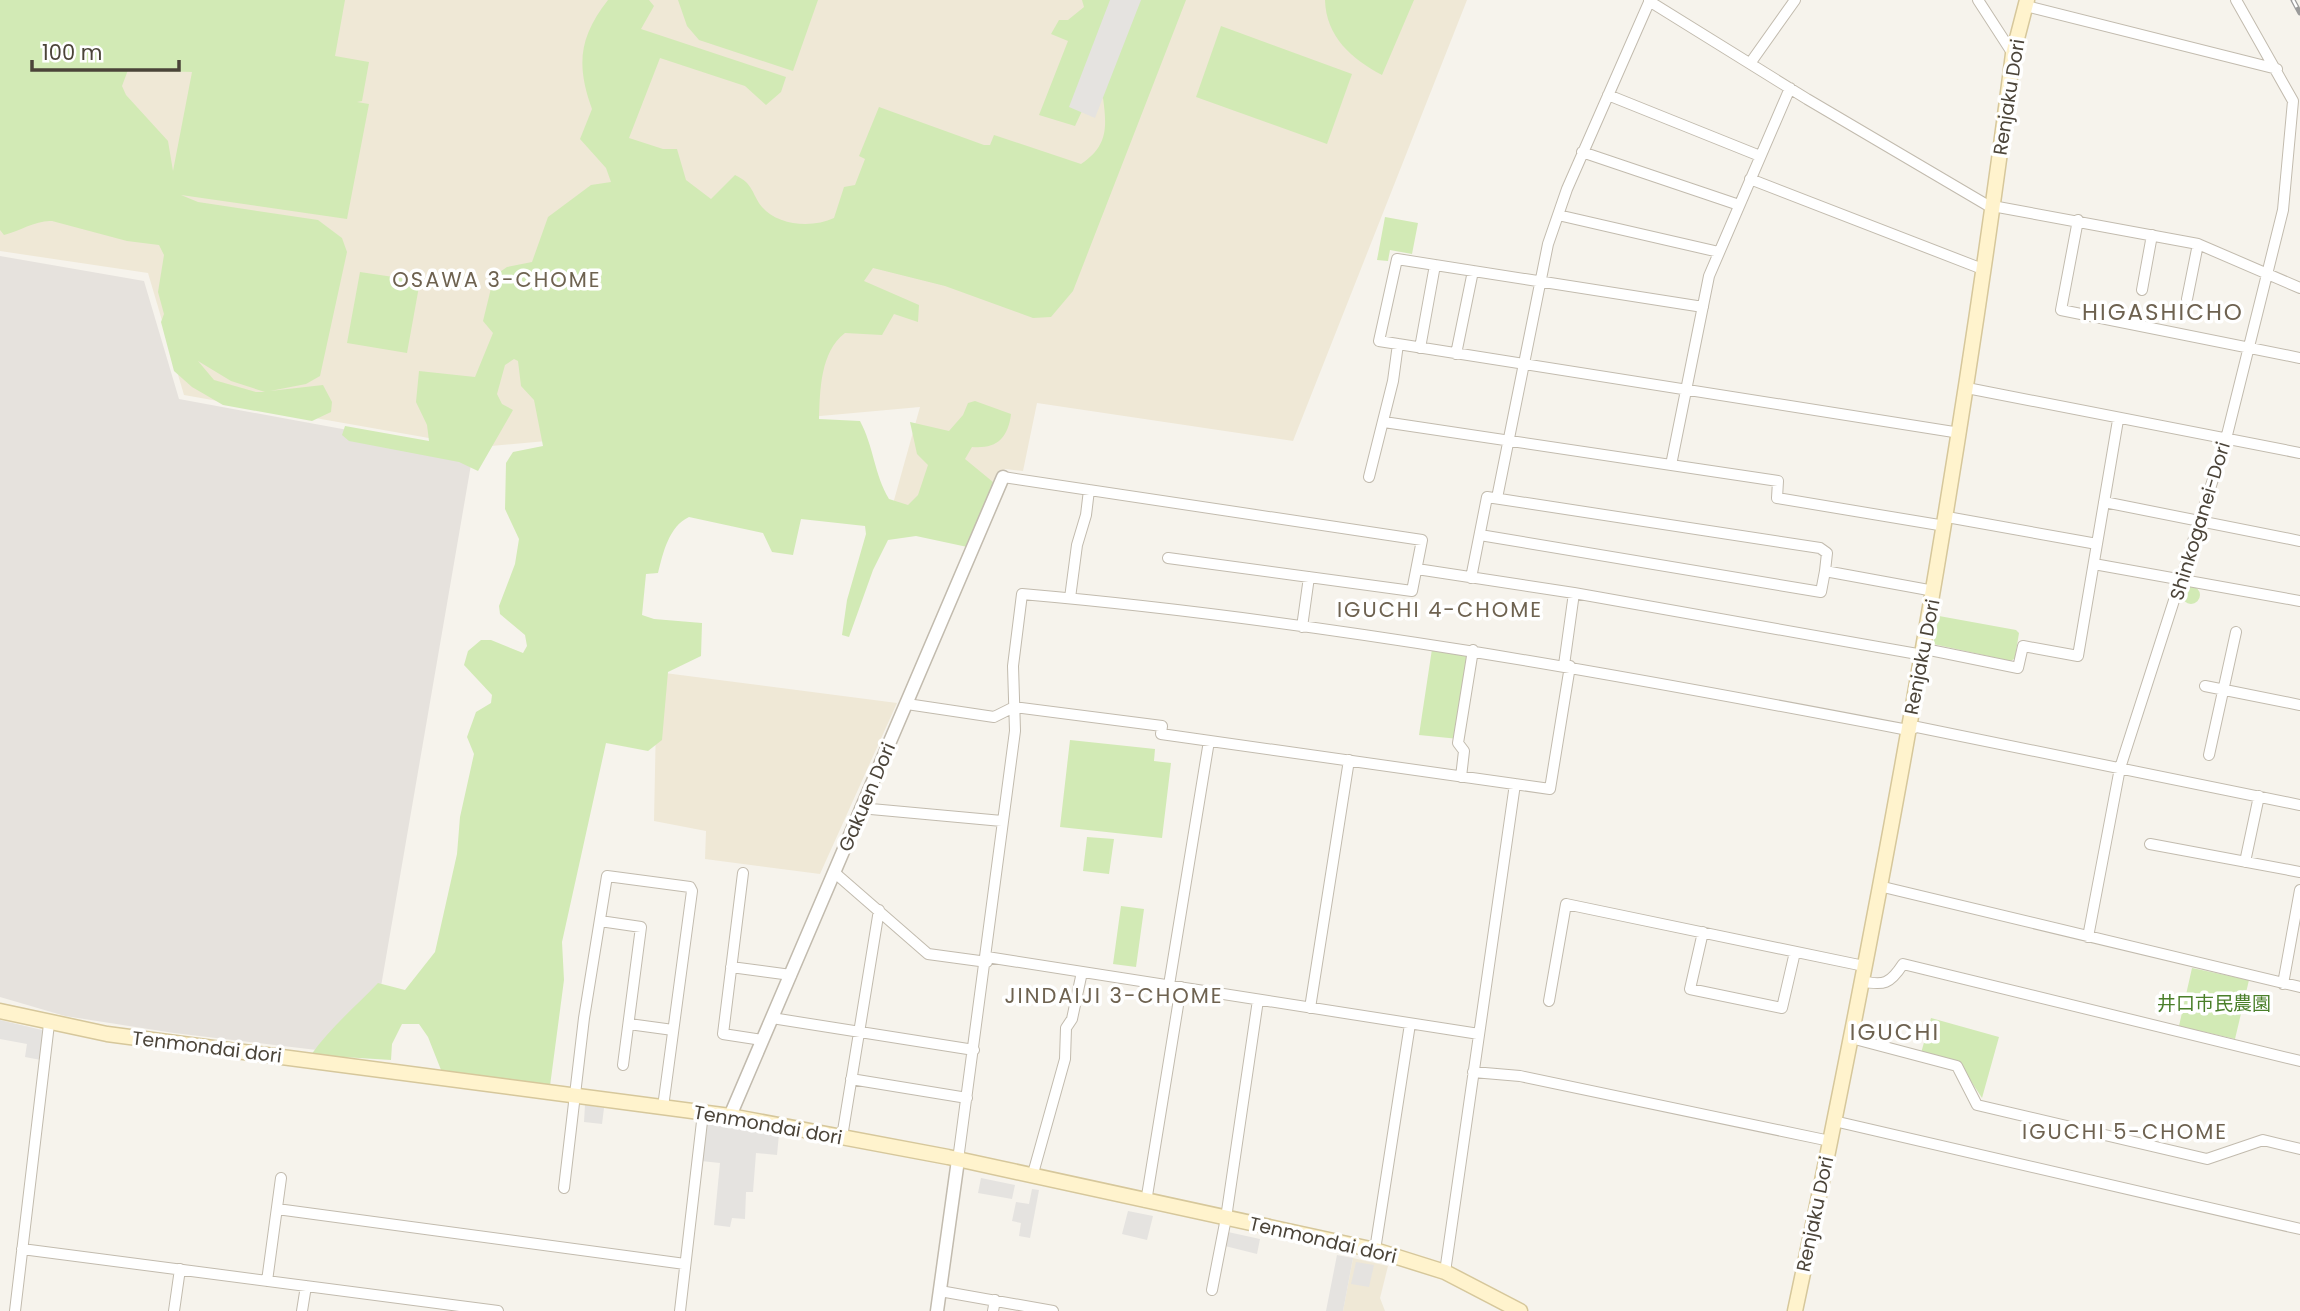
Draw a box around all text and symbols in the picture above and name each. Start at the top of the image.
scale bar [32,28,178,72]
street label: Renjaku Dori [1986,37,2032,157]
text: 100 m [42,38,102,67]
district label: OSAWA 3-CHOME [392,265,602,294]
district label: HIGASHICHO [2082,296,2244,328]
street label: Shinkoganei-Dori [2163,439,2237,603]
district label: IGUCHI 4-CHOME [1337,595,1543,624]
street label: Renjaku Dori [1898,597,1946,717]
street label: Gakuen Dori [832,738,902,856]
district label: JINDAIJI 3-CHOME [1004,981,1224,1010]
park label: 井口市民農園 [2157,990,2271,1017]
district label: IGUCHI [1850,1016,1940,1048]
street label: Tenmondai dori [131,1024,283,1070]
street label: Tenmondai dori [692,1099,844,1151]
district label: IGUCHI 5-CHOME [2022,1117,2228,1146]
street label: Renjaku Dori [1790,1154,1840,1274]
street label: Tenmondai dori [1247,1210,1399,1270]

